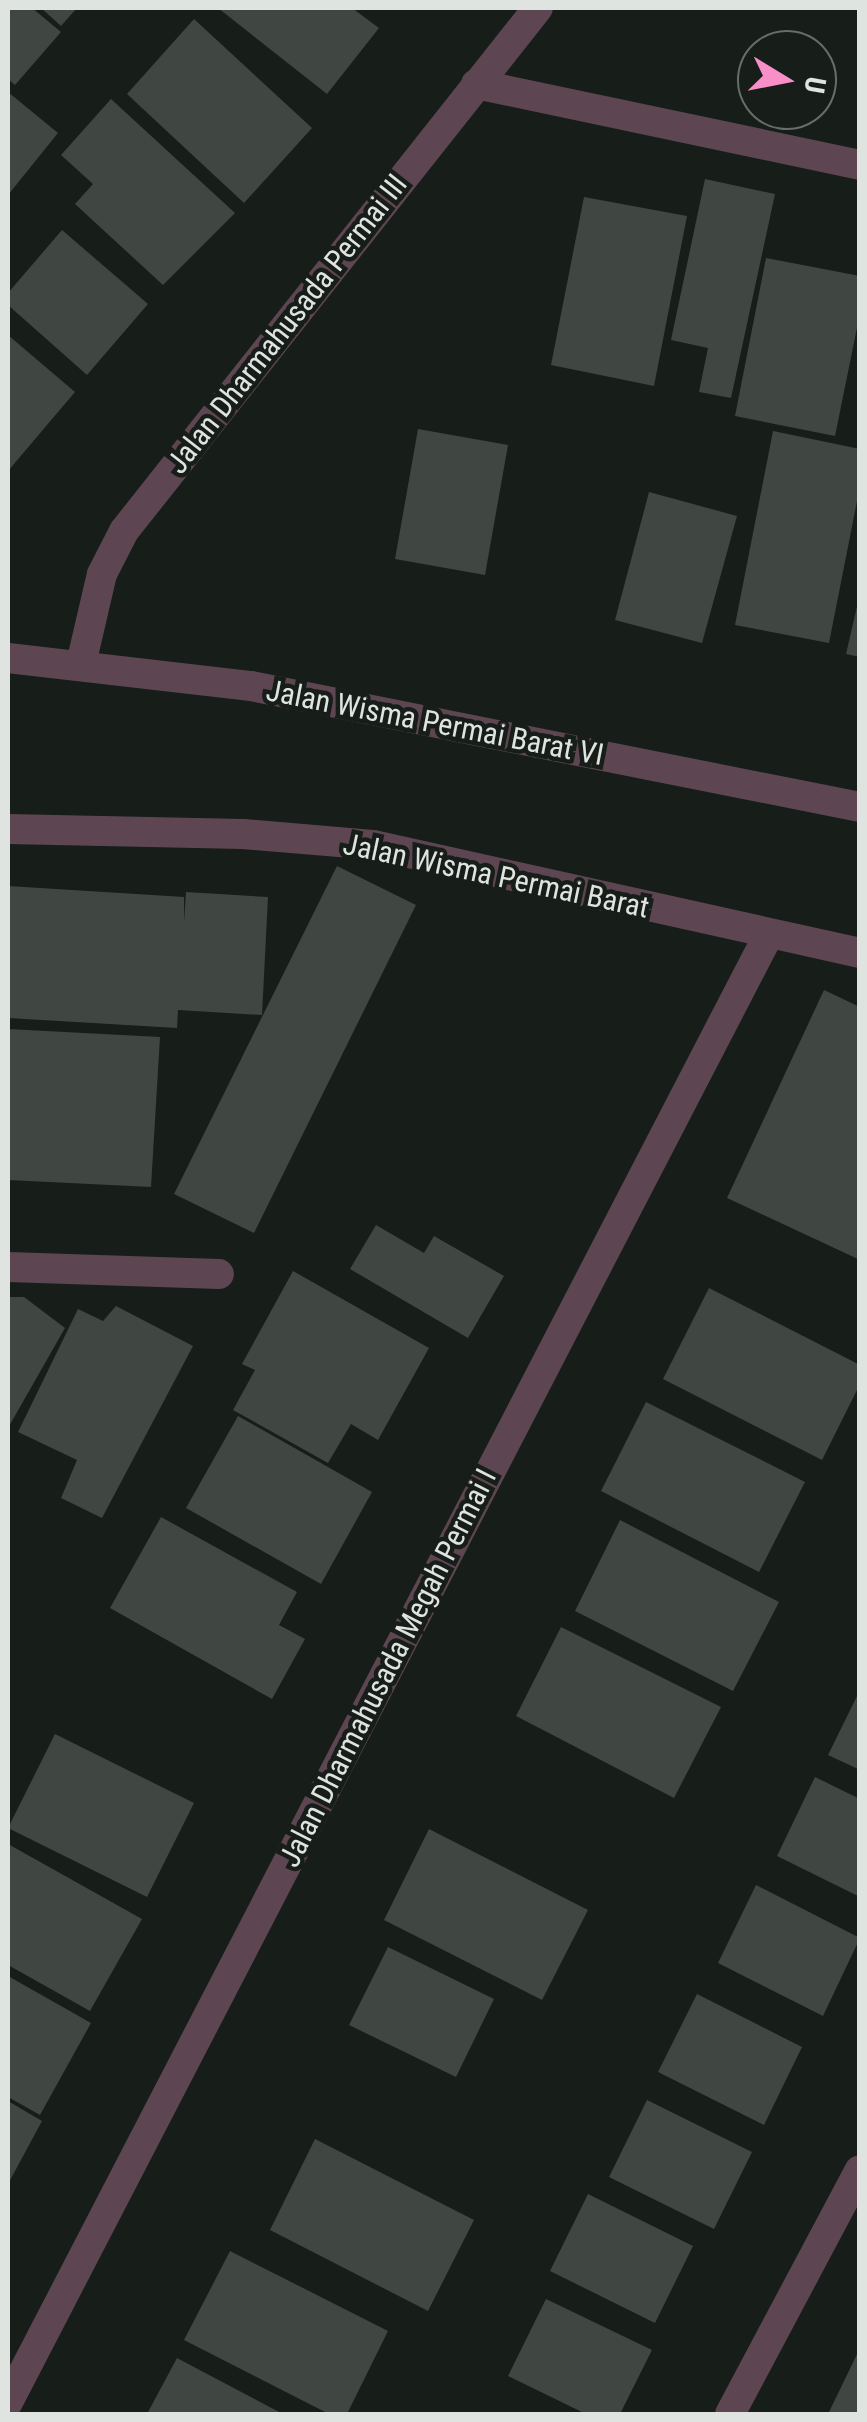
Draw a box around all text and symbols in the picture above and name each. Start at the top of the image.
north arrow [737,30,837,130]
text: U [797,74,833,96]
street label: Jalan Dharmahusada Permai III [159,167,415,481]
street label: Jalan Wisma Permai Barat VI [263,673,607,773]
street label: Jalan Wisma Permai Barat [340,826,652,926]
street label: Jalan Dharmahusada Megah Permai I [272,1463,504,1873]

